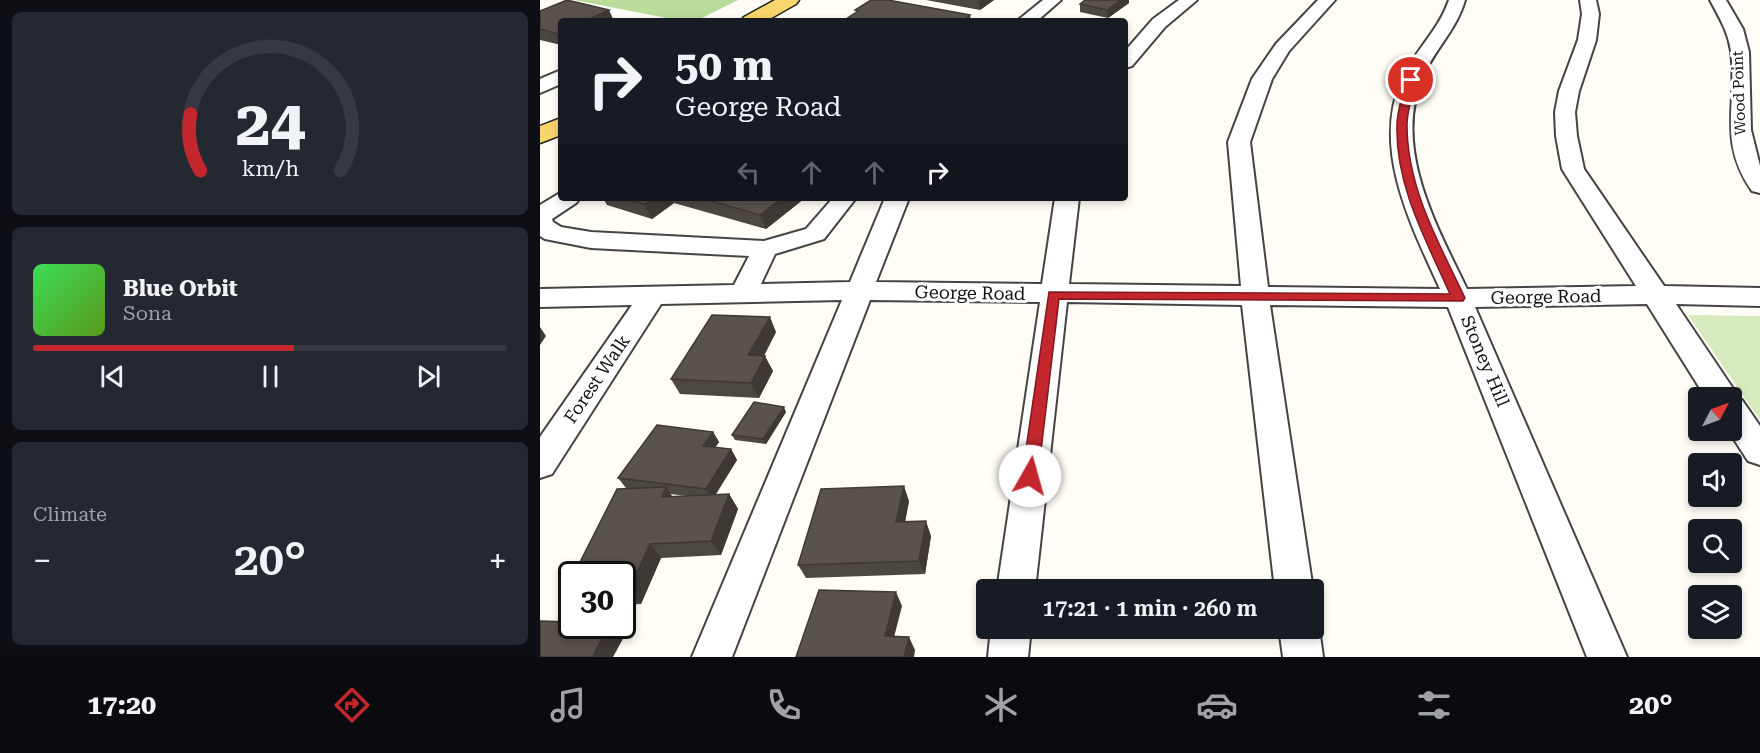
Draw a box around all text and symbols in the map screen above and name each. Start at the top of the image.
text: 50 m [675,41,773,90]
icon: right [576,42,654,120]
street label: Wood Point [1729,50,1749,136]
pin [1385,54,1436,105]
icon: arrive [1394,63,1427,96]
text: 24 [235,87,305,160]
text: George Road [675,91,841,123]
text: km/h [241,156,299,181]
icon: left [732,156,765,189]
icon: ahead [795,156,828,189]
icon: ahead [858,156,891,189]
icon: right [921,156,954,189]
text: Blue Orbit [123,276,238,301]
street label: George Road [914,281,1026,304]
street label: George Road [1490,285,1602,308]
text: Sona [123,301,172,325]
street label: Stoney Hill [1457,312,1514,410]
street label: Forest Walk [559,330,634,427]
icon: previous [96,360,129,393]
icon: pause [254,360,287,393]
icon: next [412,360,445,393]
north arrow [1688,387,1742,441]
map controls [1688,387,1742,639]
position arrow [998,444,1062,508]
button: sound [1688,453,1742,507]
text: Climate [33,502,107,526]
button: search [1688,519,1742,573]
text: 20° [234,533,306,586]
text: − [33,541,51,580]
text: + [489,541,507,580]
speed limit sign: 30 [558,561,636,639]
button: layers [1688,585,1742,639]
text: 17:21 · 1 min · 260 m [1043,596,1257,621]
icon: directions [331,684,373,726]
icon: music [547,684,589,726]
icon: phone [763,684,805,726]
icon: climate [980,684,1022,726]
icon: car [1196,684,1238,726]
icon: filters [1413,684,1455,726]
text: 17:20 [87,689,156,721]
text: 20° [1629,689,1673,721]

